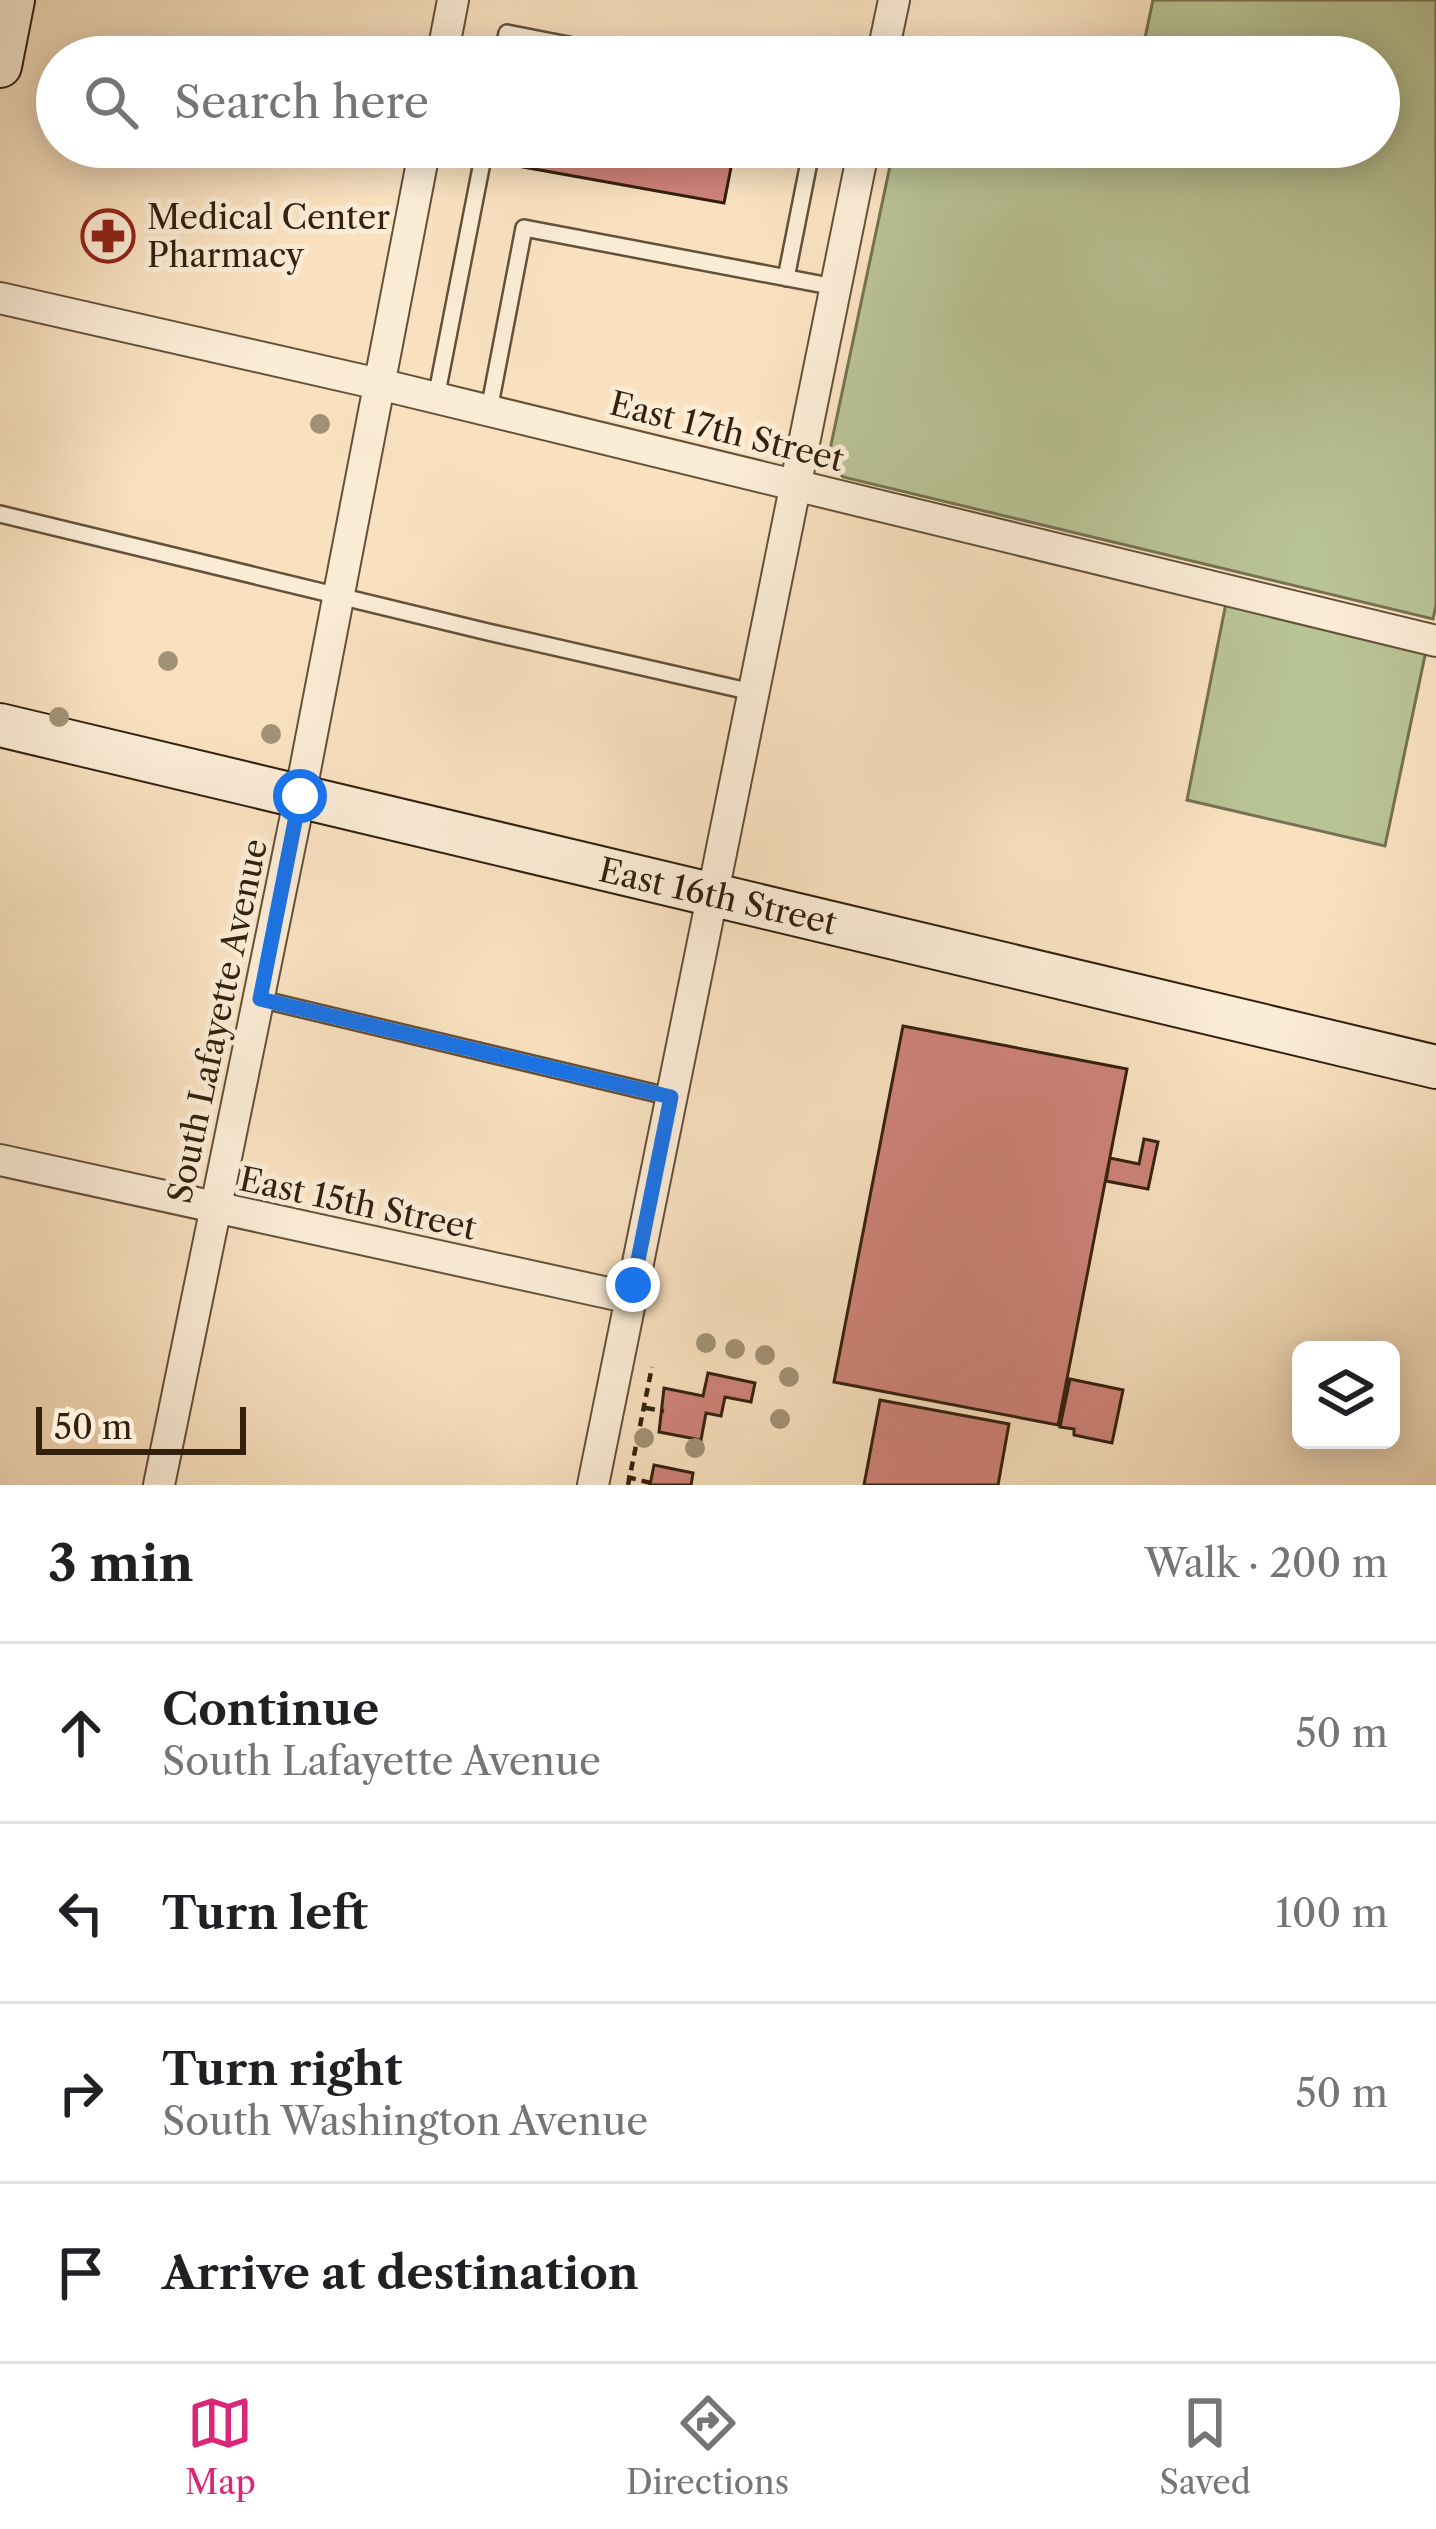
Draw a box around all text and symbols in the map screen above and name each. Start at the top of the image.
search box [36,36,1400,168]
icon: search [78,69,144,135]
text: Search here [174,74,429,130]
place label: Medical Center Pharmacy [147,197,390,276]
pharmacy icon: Medical Center Pharmacy [80,208,136,264]
street label: East 17th Street [606,383,848,480]
route start [273,769,327,823]
street label: South Lafayette Avenue [159,835,276,1207]
street label: East 16th Street [595,849,841,944]
street label: East 15th Street [236,1158,480,1249]
route end [606,1258,660,1312]
map controls [1292,1341,1400,1449]
button: layers [1292,1341,1400,1449]
scale bar [36,1401,246,1454]
text: 50 m [54,1407,132,1448]
text: 3 min [48,1532,194,1594]
text: Walk · 200 m [1145,1539,1388,1587]
text: Continue [162,1681,379,1737]
icon: ahead [48,1700,114,1766]
text: 50 m [1295,1709,1388,1757]
text: South Lafayette Avenue [162,1737,601,1785]
icon: left [48,1880,114,1946]
text: Turn left [162,1885,368,1941]
text: 100 m [1275,1889,1388,1937]
text: Turn right [162,2041,402,2097]
icon: right [48,2060,114,2126]
text: 50 m [1295,2069,1388,2117]
text: South Washington Avenue [162,2097,648,2145]
icon: arrive [48,2240,114,2306]
text: Arrive at destination [162,2245,639,2301]
tab: Map [185,2390,256,2503]
tab: Directions [626,2390,789,2503]
tab: Saved [1159,2390,1251,2503]

